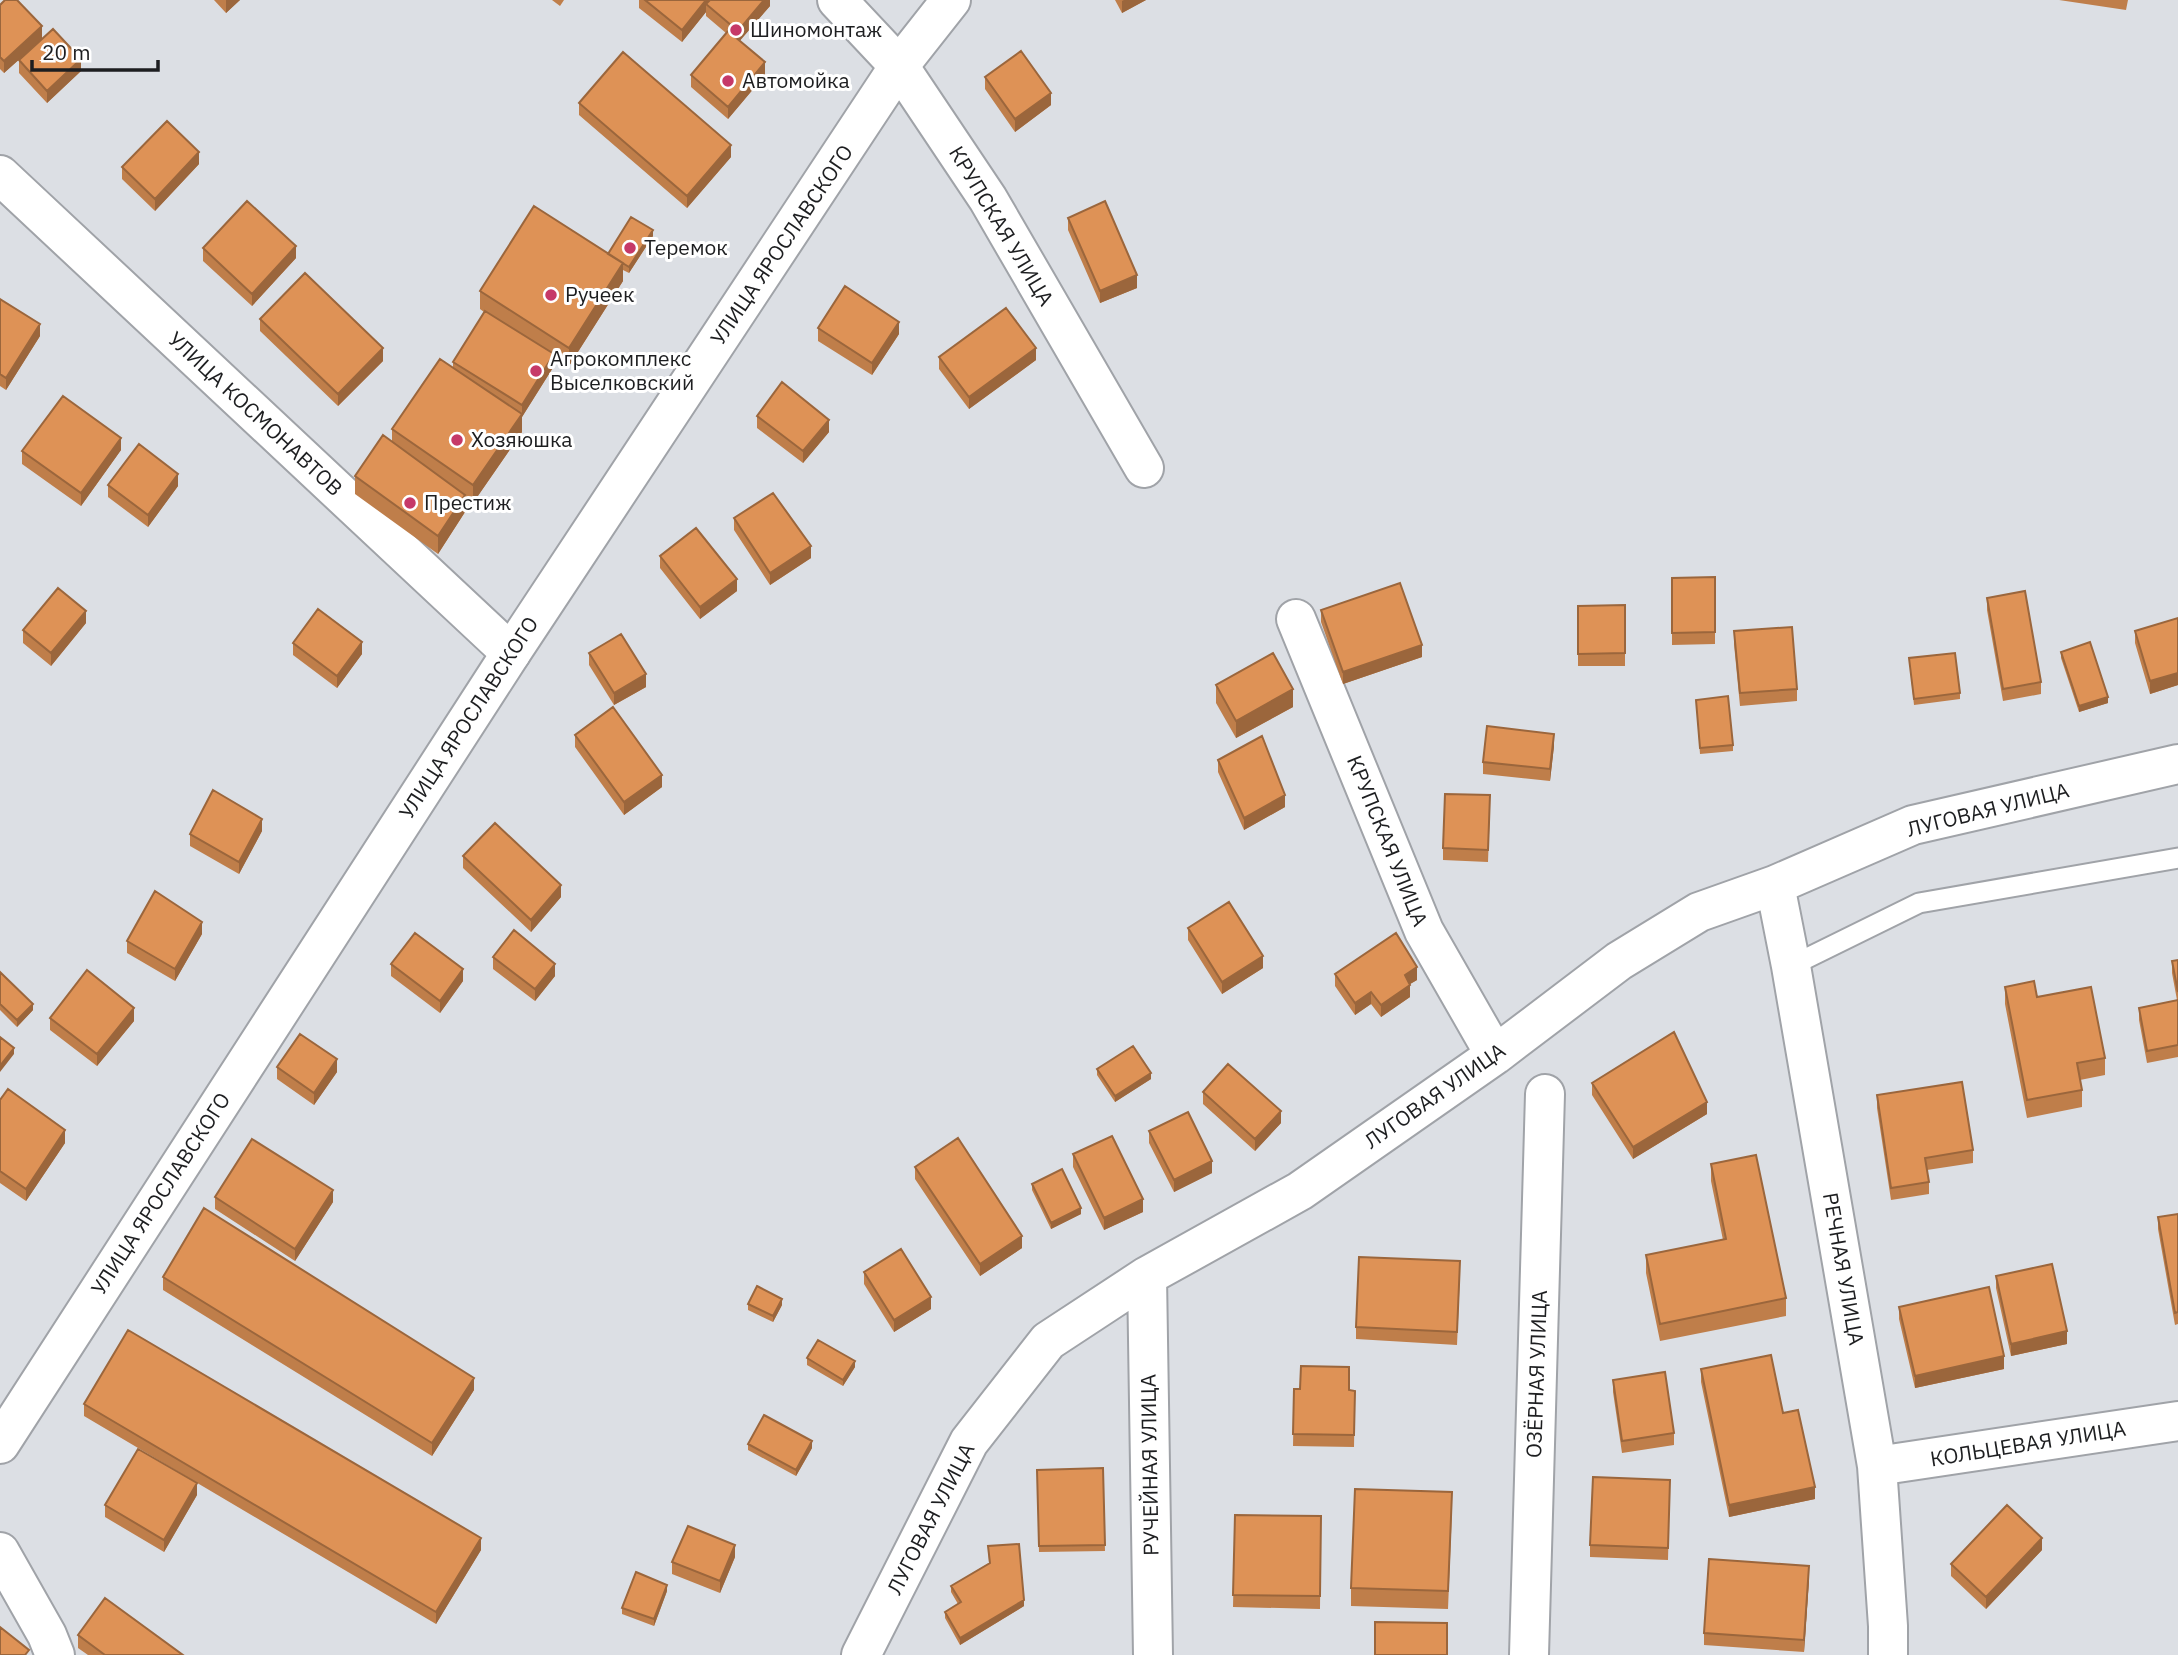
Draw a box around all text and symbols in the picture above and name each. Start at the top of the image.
place label: Шиномонтаж [750,15,882,43]
marker: Шиномонтаж [728,22,744,38]
scale bar [32,28,158,72]
text: 20 m [42,38,91,66]
place label: Автомойка [742,66,850,94]
marker: Автомойка [720,73,736,89]
street label: УЛИЦА ЯРОСЛАВСКОГО [704,139,859,350]
street label: КРУПСКАЯ УЛИЦА [943,140,1061,311]
place label: Теремок [644,233,728,261]
marker: Теремок [622,240,638,256]
place label: Ручеек [565,280,634,308]
marker: Ручеек [543,287,559,303]
street label: УЛИЦА КОСМОНАВТОВ [162,325,349,502]
place label: Агрокомплекс Выселковский [550,344,694,396]
marker: Агрокомплекс Выселковский [528,363,544,379]
place label: Хозяюшка [471,425,573,453]
marker: Хозяюшка [449,432,465,448]
place label: Престиж [424,488,511,516]
marker: Престиж [402,495,418,511]
street label: УЛИЦА ЯРОСЛАВСКОГО [392,611,544,824]
street label: КРУПСКАЯ УЛИЦА [1341,751,1435,930]
street label: ЛУГОВАЯ УЛИЦА [1904,775,2072,843]
street label: ЛУГОВАЯ УЛИЦА [1358,1036,1511,1154]
street label: УЛИЦА ЯРОСЛАВСКОГО [84,1087,236,1300]
street label: РЕЧНАЯ УЛИЦА [1817,1190,1871,1347]
street label: ОЗЁРНАЯ УЛИЦА [1519,1289,1553,1458]
street label: РУЧЕЙНАЯ УЛИЦА [1133,1374,1165,1556]
street label: КОЛЬЦЕВАЯ УЛИЦА [1928,1414,2128,1472]
street label: ЛУГОВАЯ УЛИЦА [880,1438,980,1599]

